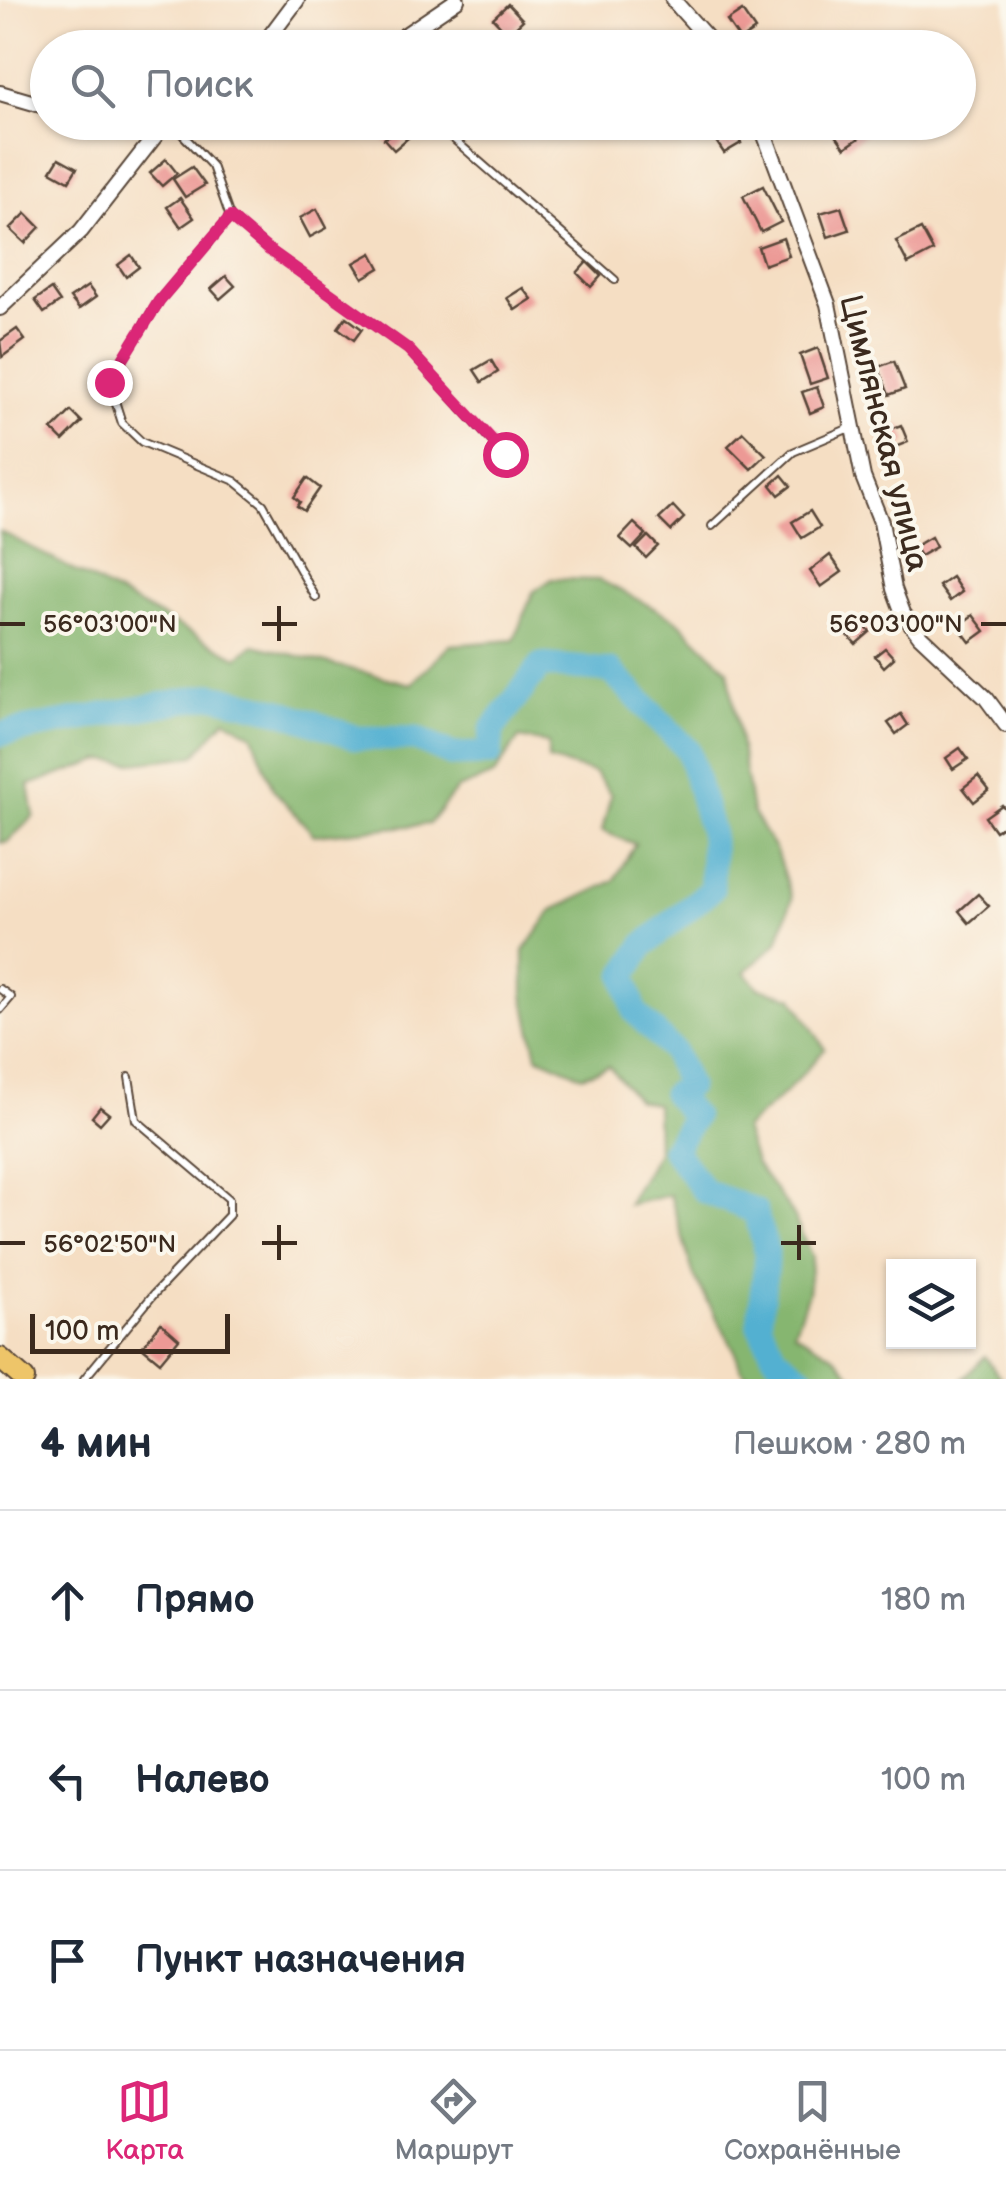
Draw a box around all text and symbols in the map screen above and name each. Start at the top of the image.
search box [30,30,976,140]
icon: search [65,58,120,113]
text: Поиск [145,63,253,108]
street label: Цимлянская улица [830,291,937,576]
route end [87,360,133,406]
route start [483,432,529,478]
text: 56°03'00"N [43,609,177,640]
text: 56°03'00"N [829,609,963,640]
text: 56°02'50"N [44,1229,176,1260]
map controls [886,1259,976,1349]
button: layers [886,1259,976,1349]
scale bar [30,1309,230,1354]
text: 100 m [45,1315,119,1348]
text: 4 мин [40,1419,152,1470]
text: Пешком · 280 m [733,1425,966,1464]
icon: ahead [40,1573,95,1628]
text: Прямо [135,1578,254,1623]
text: 180 m [881,1581,966,1620]
icon: left [40,1753,95,1808]
text: Налево [135,1758,270,1803]
text: 100 m [881,1761,966,1800]
icon: arrive [40,1933,95,1988]
text: Пункт назначения [135,1938,466,1983]
tab: Карта [105,2074,184,2167]
tab: Маршрут [394,2074,514,2167]
tab: Сохранённые [724,2074,901,2167]

